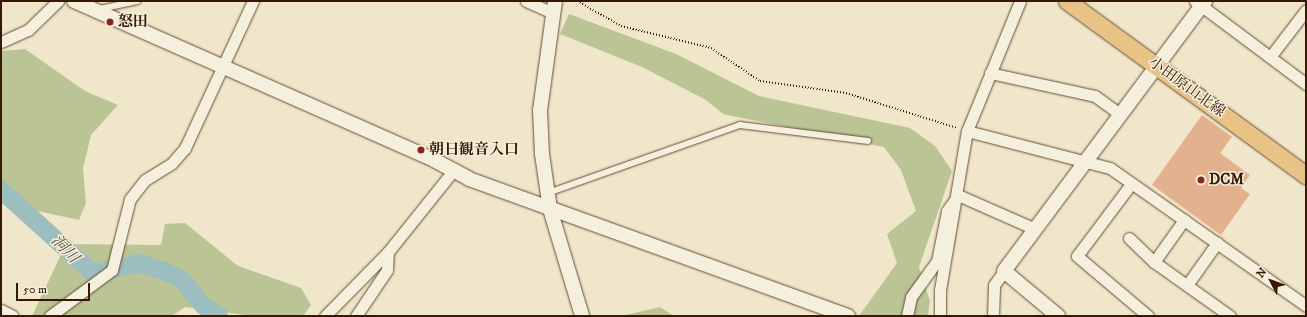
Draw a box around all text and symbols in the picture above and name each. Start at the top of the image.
place label: 怒田 [118,13,148,31]
marker: 怒田 [105,17,115,27]
street label: 小田原山北線 [1145,53,1229,121]
place label: 朝日観音入口 [429,141,519,159]
marker: 朝日観音入口 [416,145,426,155]
place label: DCM [1209,171,1244,189]
marker: DCM [1196,175,1206,185]
water label: 洞川 [47,231,83,267]
north arrow [1251,261,1291,301]
text: N [1254,265,1270,281]
scale bar [18,275,92,301]
text: 50 m [23,282,47,297]

